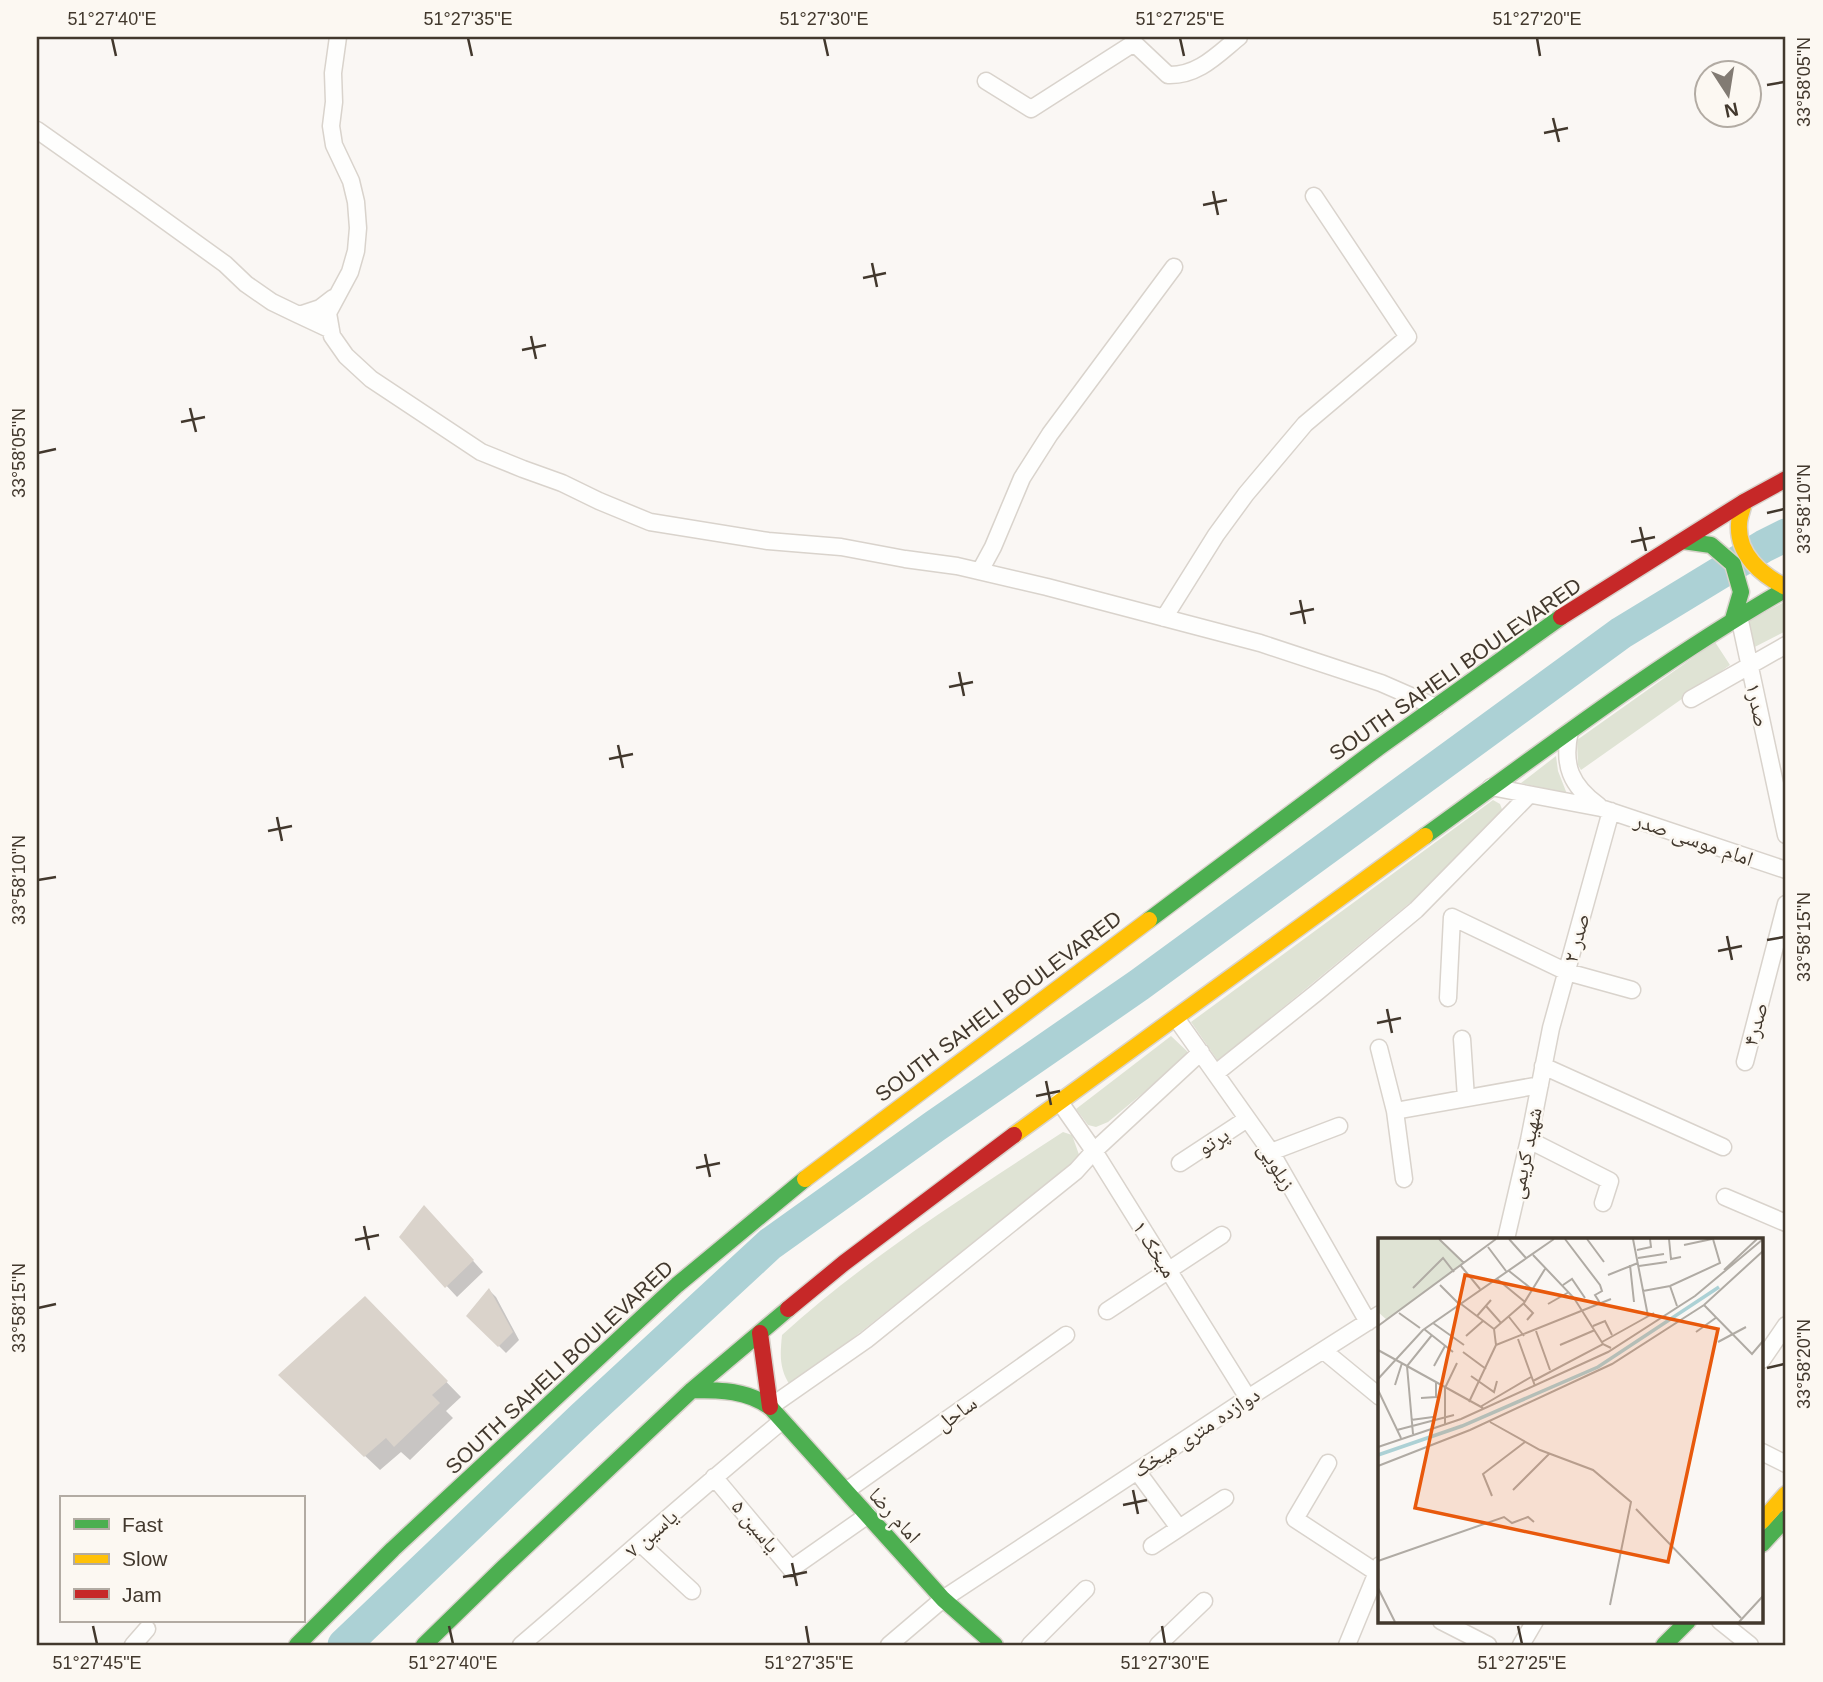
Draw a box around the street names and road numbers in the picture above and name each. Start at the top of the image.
street label: SOUTH SAHELI BOULEVARED [1325,573,1585,765]
street label: صدر۱ [1742,681,1774,729]
street label: امام موسی صدر [1630,808,1756,873]
street label: SOUTH SAHELI BOULEVARED [871,906,1125,1106]
street label: صدر ۲ [1558,911,1594,965]
street label: صدر۴ [1738,1000,1772,1048]
street label: شهید کریمی [1504,1105,1548,1201]
street label: پرتو [1193,1122,1234,1161]
street label: زیلویی [1252,1138,1301,1195]
street label: میخک ۱ [1128,1216,1181,1282]
street label: SOUTH SAHELI BOULEVARED [441,1256,677,1478]
street label: دوازده متری میخک [1128,1382,1264,1482]
street label: ساحل [931,1391,982,1437]
street label: امام رضا [862,1483,926,1549]
street label: یاسین ۵ [726,1495,785,1558]
street label: یاسین ۷ [620,1504,683,1563]

